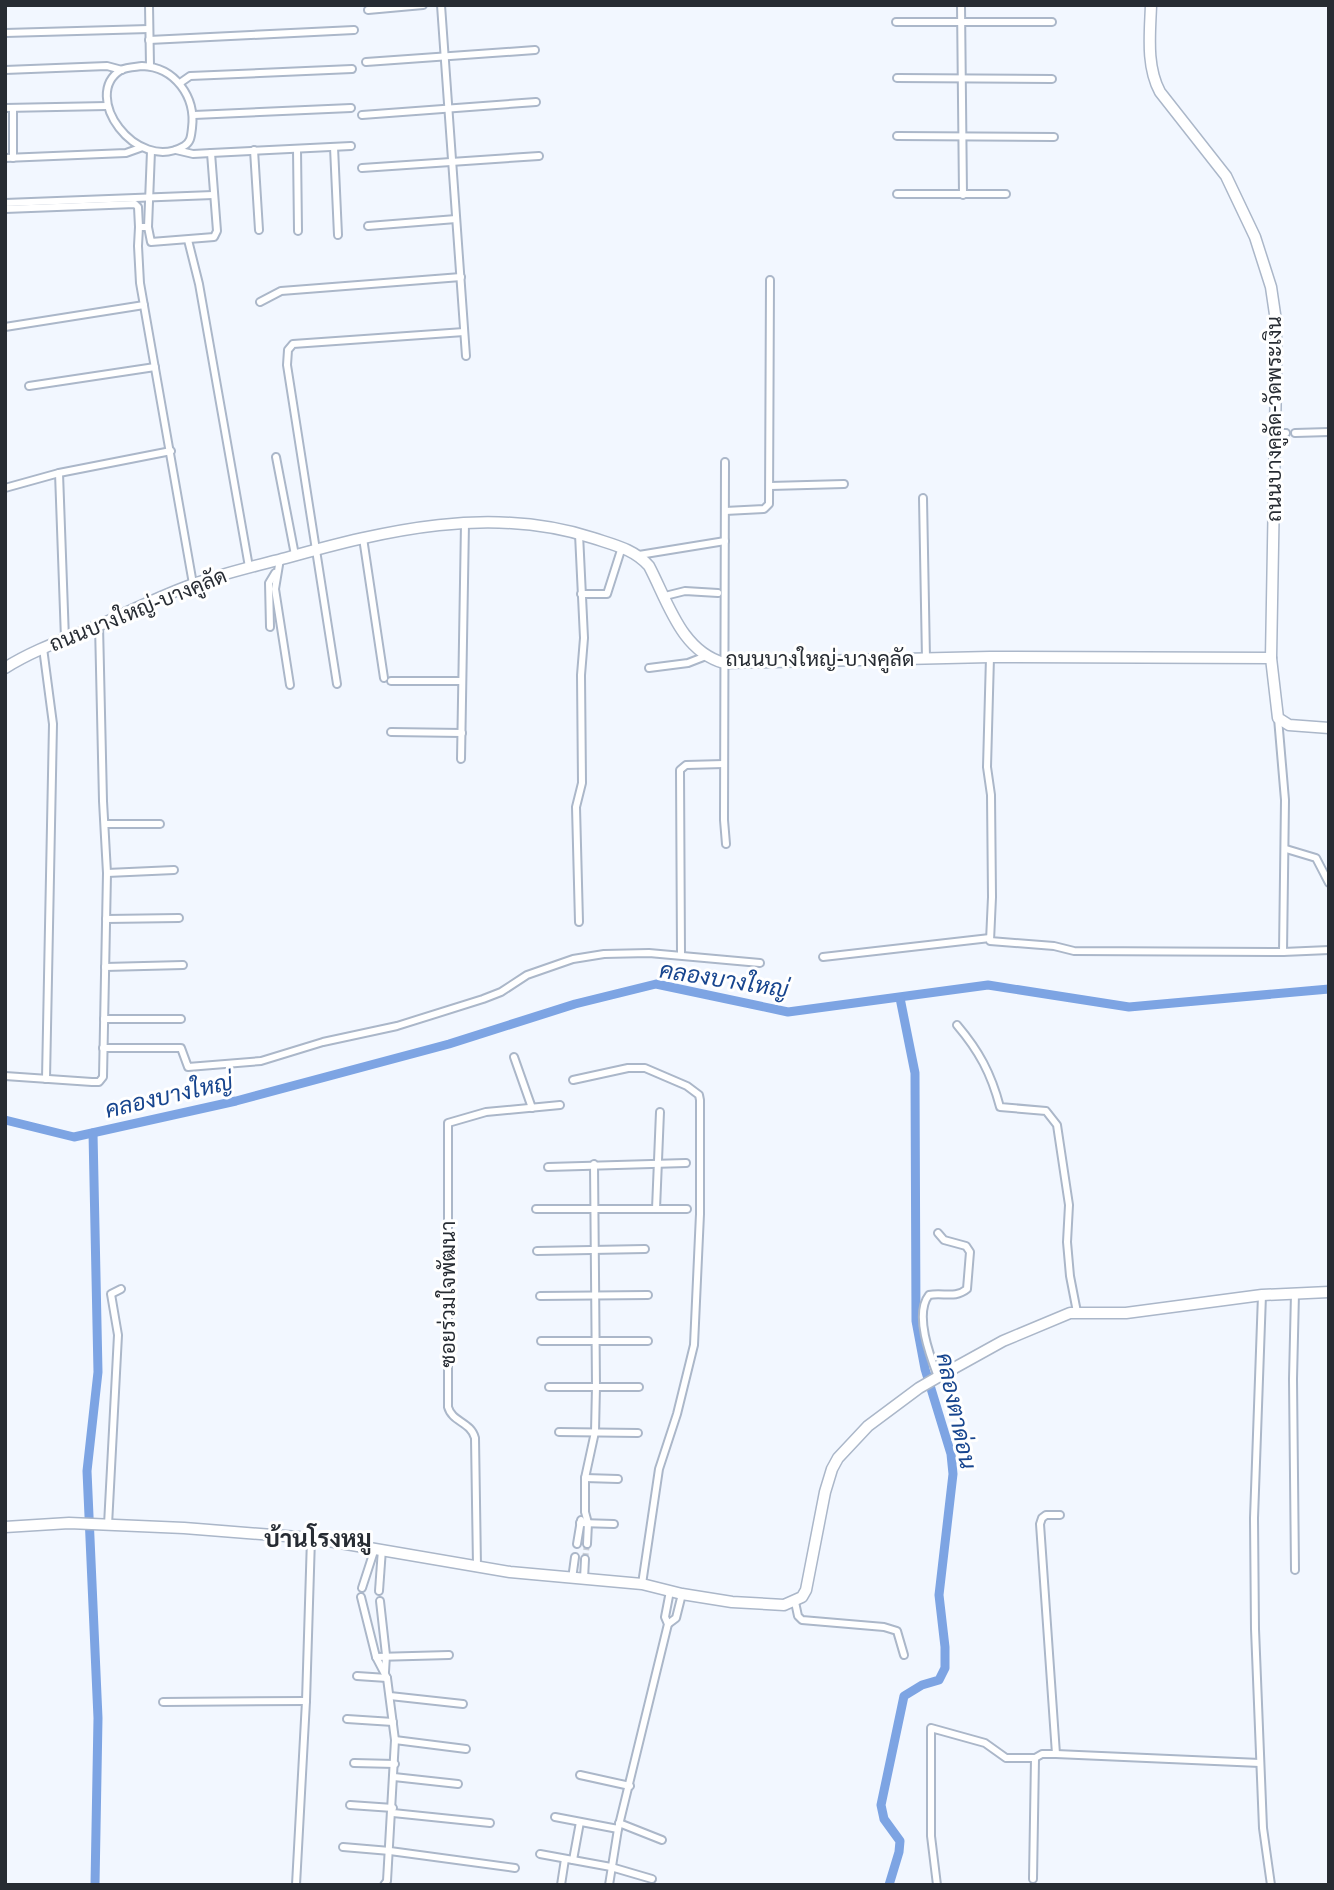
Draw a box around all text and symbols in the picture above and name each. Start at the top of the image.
street label: ถนนบางคูลัด-วัดพระเงิน [1261,316,1289,522]
street label: ถนนบางใหญ่-บางคูลัด [46,563,231,659]
street label: ถนนบางใหญ่-บางคูลัด [726,646,914,674]
water label: คลองบางใหญ่ [657,954,792,1005]
water label: คลองบางใหญ่ [102,1065,237,1125]
street label: ซอยร่วมใจพัฒนา [435,1221,461,1367]
water label: คลองตาด่อน [930,1350,983,1472]
district label: บ้านโรงหมู [264,1523,372,1555]

